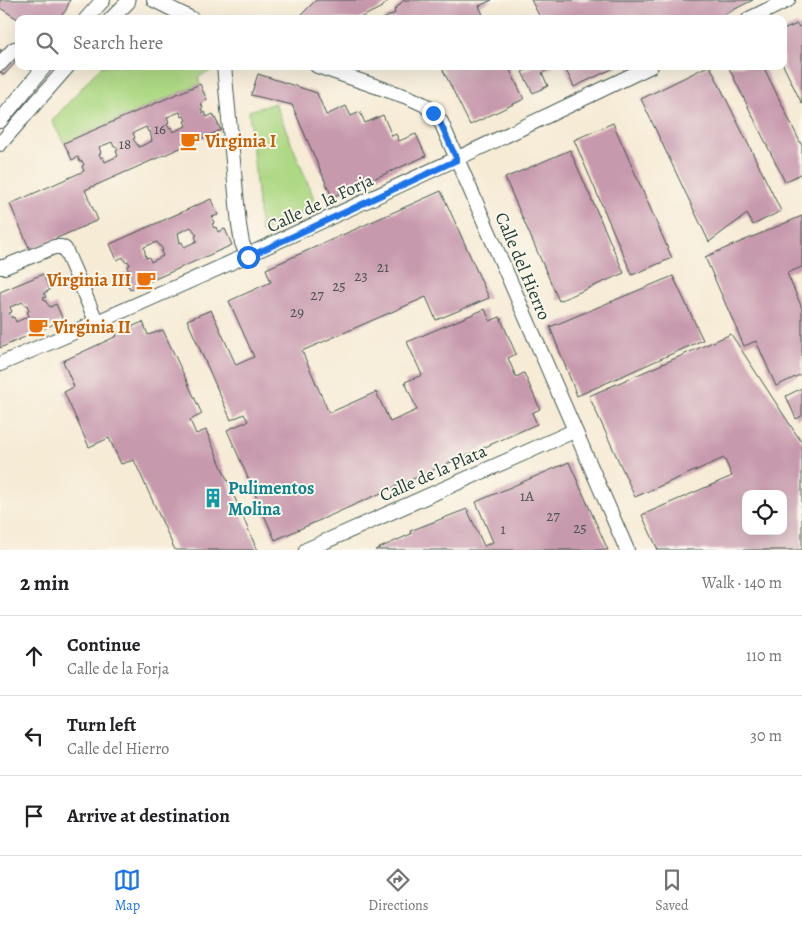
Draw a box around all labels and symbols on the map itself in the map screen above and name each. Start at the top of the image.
route end [422,102,445,125]
house number: 16 [154,119,166,139]
place label: Virginia I [204,129,276,153]
cafe icon: Virginia I [179,130,201,152]
house number: 18 [119,134,131,154]
street label: Calle de la Forja [263,168,378,238]
street label: Calle del Hierro [490,208,556,324]
route start [237,246,260,269]
house number: 21 [377,257,389,277]
house number: 23 [354,266,368,286]
place label: Virginia III [46,268,131,292]
cafe icon: Virginia III [135,269,157,291]
house number: 25 [332,276,346,296]
house number: 27 [310,285,324,305]
house number: 29 [290,302,304,322]
place label: Virginia II [52,315,131,339]
cafe icon: Virginia II [27,316,49,338]
street label: Calle de la Plata [376,438,491,507]
place label: Pulimentos Molina [228,476,314,521]
house number: 1A [520,486,534,506]
building icon: Pulimentos Molina [202,487,224,509]
house number: 27 [546,506,560,526]
house number: 25 [573,518,587,538]
house number: 1 [500,519,506,539]

